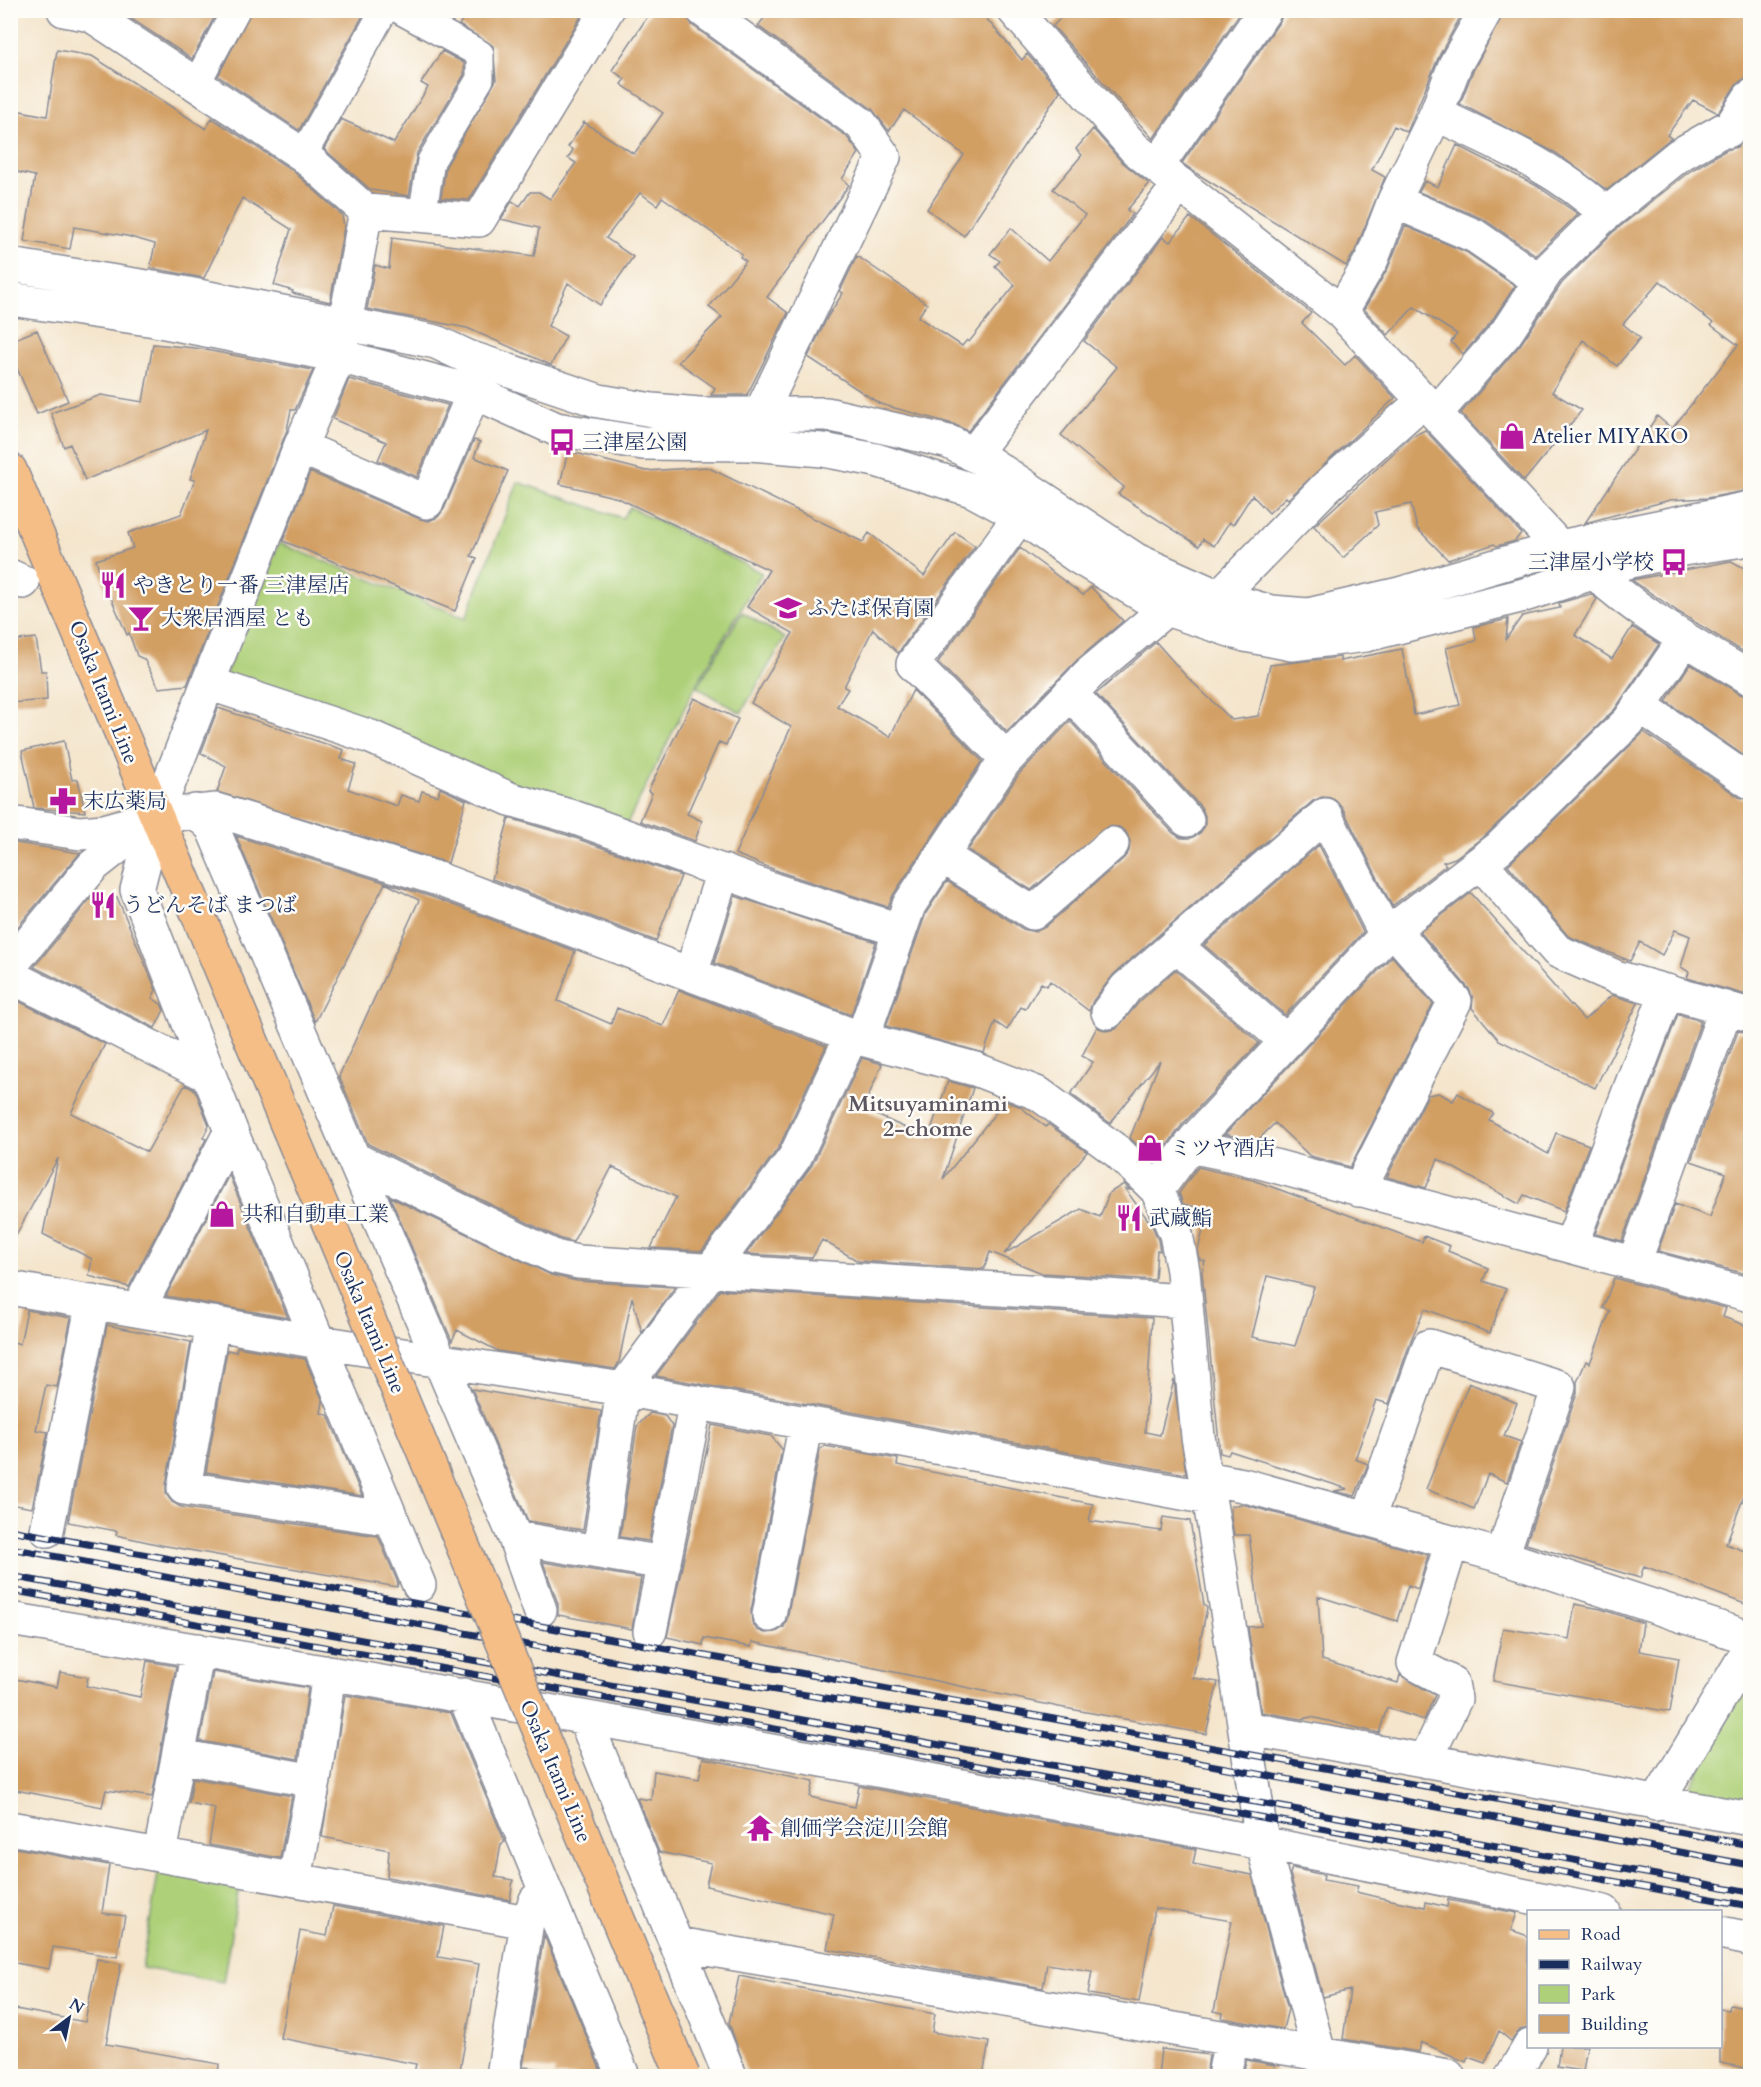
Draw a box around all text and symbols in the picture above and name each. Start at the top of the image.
shop icon: Atelier MIYAKO [1497,421,1527,451]
place label: Atelier MIYAKO [1532,422,1689,451]
bus stop icon: 三津屋公園 [547,427,577,457]
place label: 三津屋公園 [582,428,687,457]
bus stop icon: 三津屋小学校 [1659,547,1689,577]
place label: 三津屋小学校 [1528,548,1654,577]
restaurant icon: やきとり一番 三津屋店 [98,570,128,600]
place label: やきとり一番 三津屋店 [133,571,349,600]
school or university icon: ふたば保育園 [773,593,803,623]
place label: ふたば保育園 [808,594,934,623]
bar icon: 大衆居酒屋 とも [126,603,156,633]
place label: 大衆居酒屋 とも [161,604,314,633]
street label: Osaka Itami Line [62,616,146,768]
pharmacy icon: 末広薬局 [48,786,78,816]
place label: 末広薬局 [83,787,167,816]
restaurant icon: うどんそば まつば [88,890,118,920]
place label: うどんそば まつば [123,891,297,920]
district label: Mitsuyaminami 2-chome [848,1089,1008,1144]
shop icon: ミツヤ酒店 [1135,1133,1165,1163]
place label: ミツヤ酒店 [1170,1134,1275,1163]
shop icon: 共和自動車工業 [207,1199,237,1229]
place label: 共和自動車工業 [242,1200,389,1229]
restaurant icon: 武蔵鮨 [1114,1203,1144,1233]
place label: 武蔵鮨 [1149,1204,1212,1233]
street label: Osaka Itami Line [326,1246,413,1398]
street label: Osaka Itami Line [512,1695,599,1847]
temple icon: 創価学会淀川会館 [745,1813,775,1843]
place label: 創価学会淀川会館 [780,1814,948,1843]
legend [1527,1910,1722,2048]
text: Road [1581,1922,1621,1947]
text: Railway [1581,1952,1643,1977]
text: Park [1581,1982,1616,2007]
north arrow [39,1988,99,2048]
text: N [65,1993,88,2019]
text: Building [1581,2012,1649,2037]

